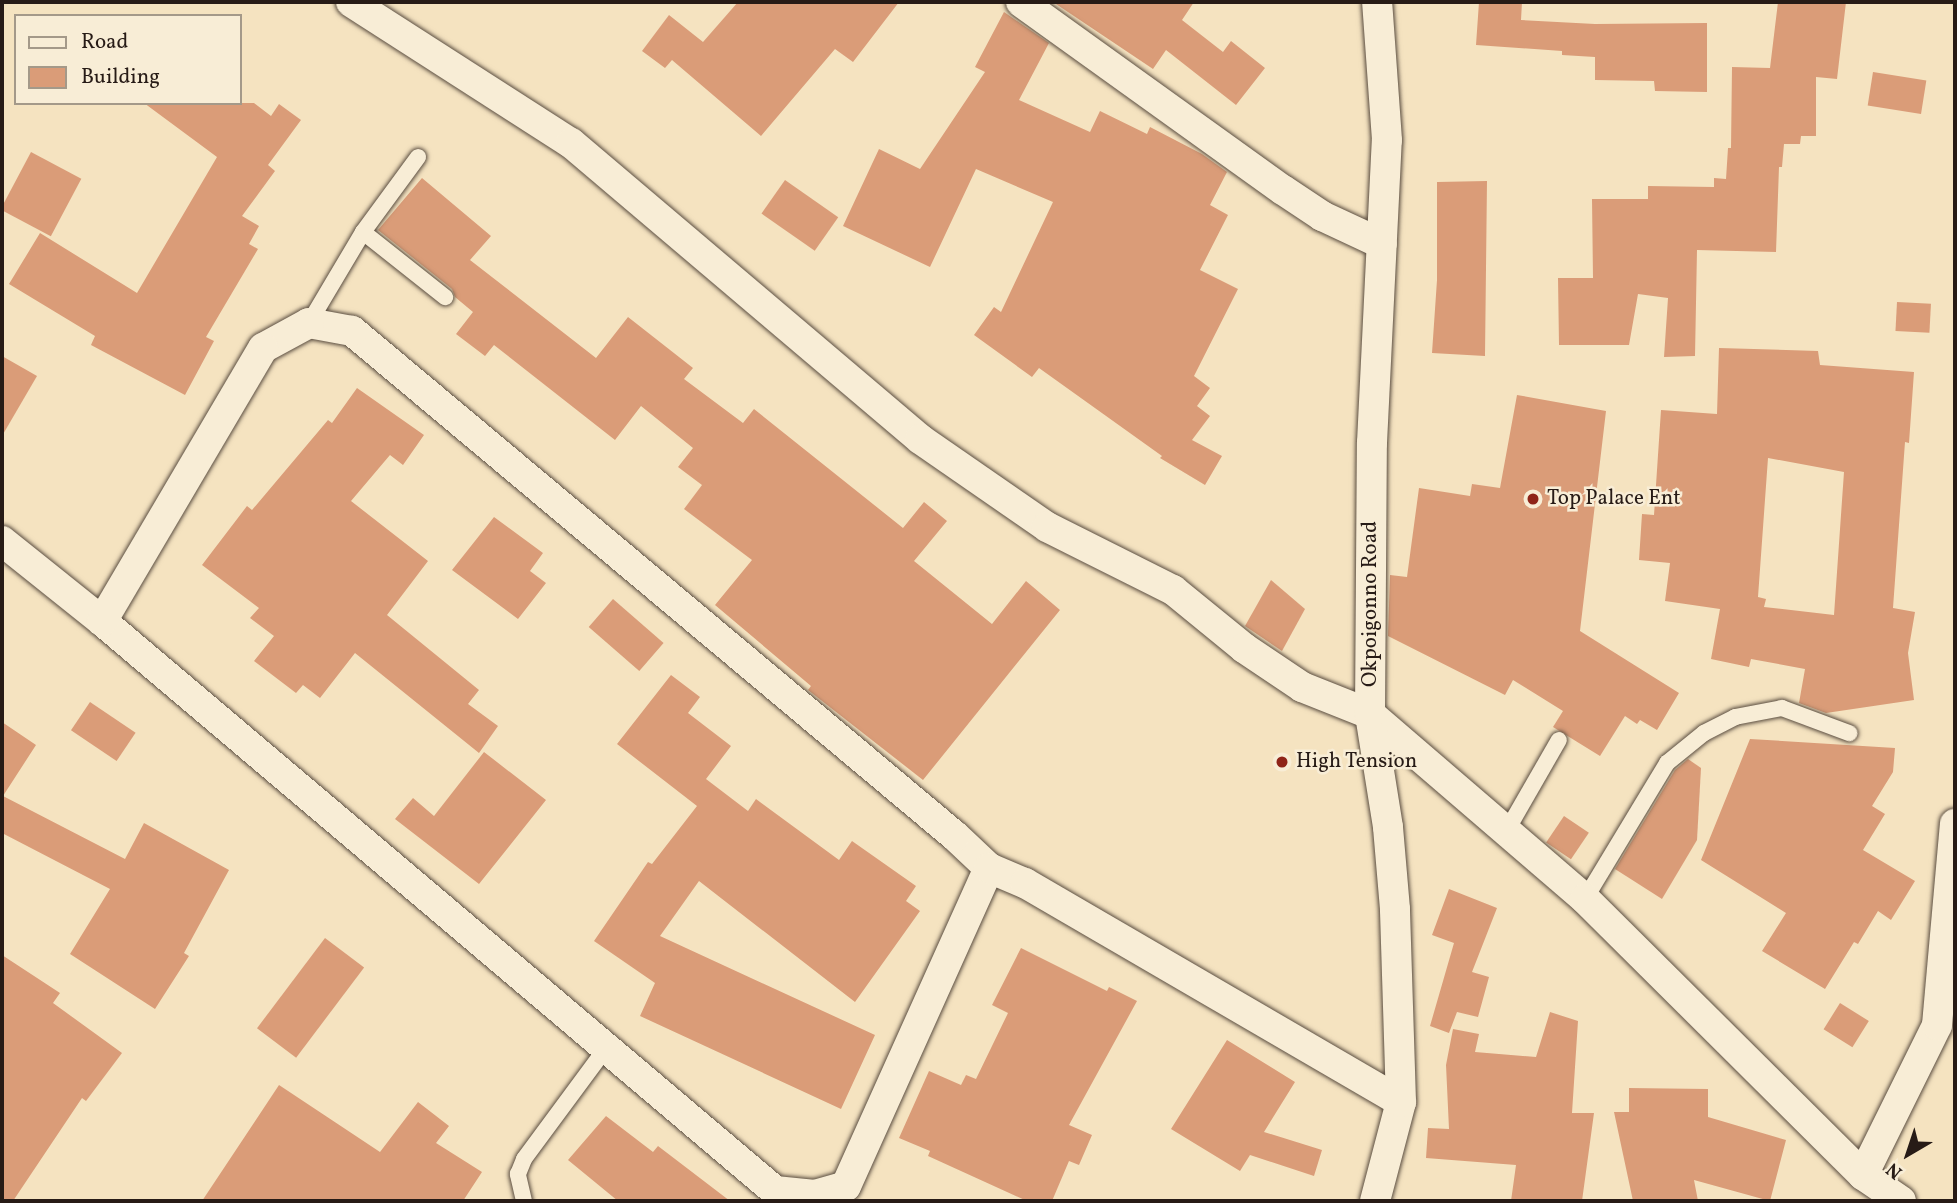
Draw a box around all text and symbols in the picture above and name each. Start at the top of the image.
legend [14,14,242,105]
text: Road [81,28,128,57]
text: Building [81,63,160,92]
place label: Top Palace Ent [1547,486,1681,512]
marker: Top Palace Ent [1525,491,1541,507]
street label: Okpoigonno Road [1358,521,1384,687]
place label: High Tension [1296,749,1418,775]
marker: High Tension [1274,754,1290,770]
north arrow [1873,1119,1943,1189]
text: N [1881,1156,1908,1185]

